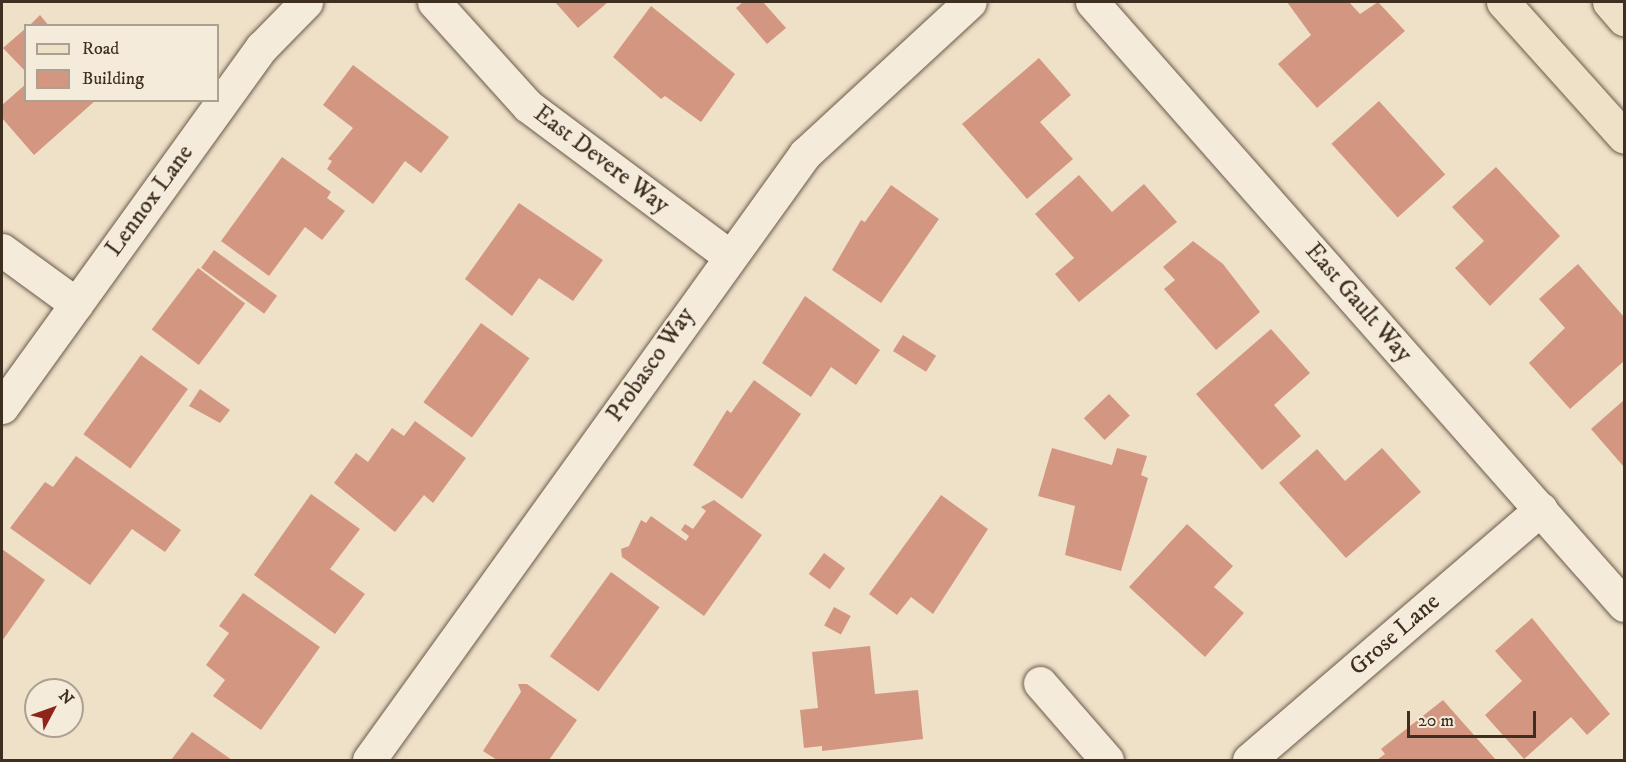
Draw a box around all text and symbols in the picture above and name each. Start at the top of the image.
legend [24,24,219,102]
text: Road [82,38,119,60]
text: Building [82,68,144,90]
street label: East Devere Way [528,100,674,220]
street label: Lennox Lane [100,140,200,262]
street label: East Gault Way [1298,237,1418,369]
street label: Probasco Way [601,302,701,428]
street label: Grose Lane [1344,588,1446,682]
north arrow [24,678,84,738]
text: N [54,686,78,709]
scale bar [1410,699,1539,737]
text: 20 m [1418,710,1454,732]

